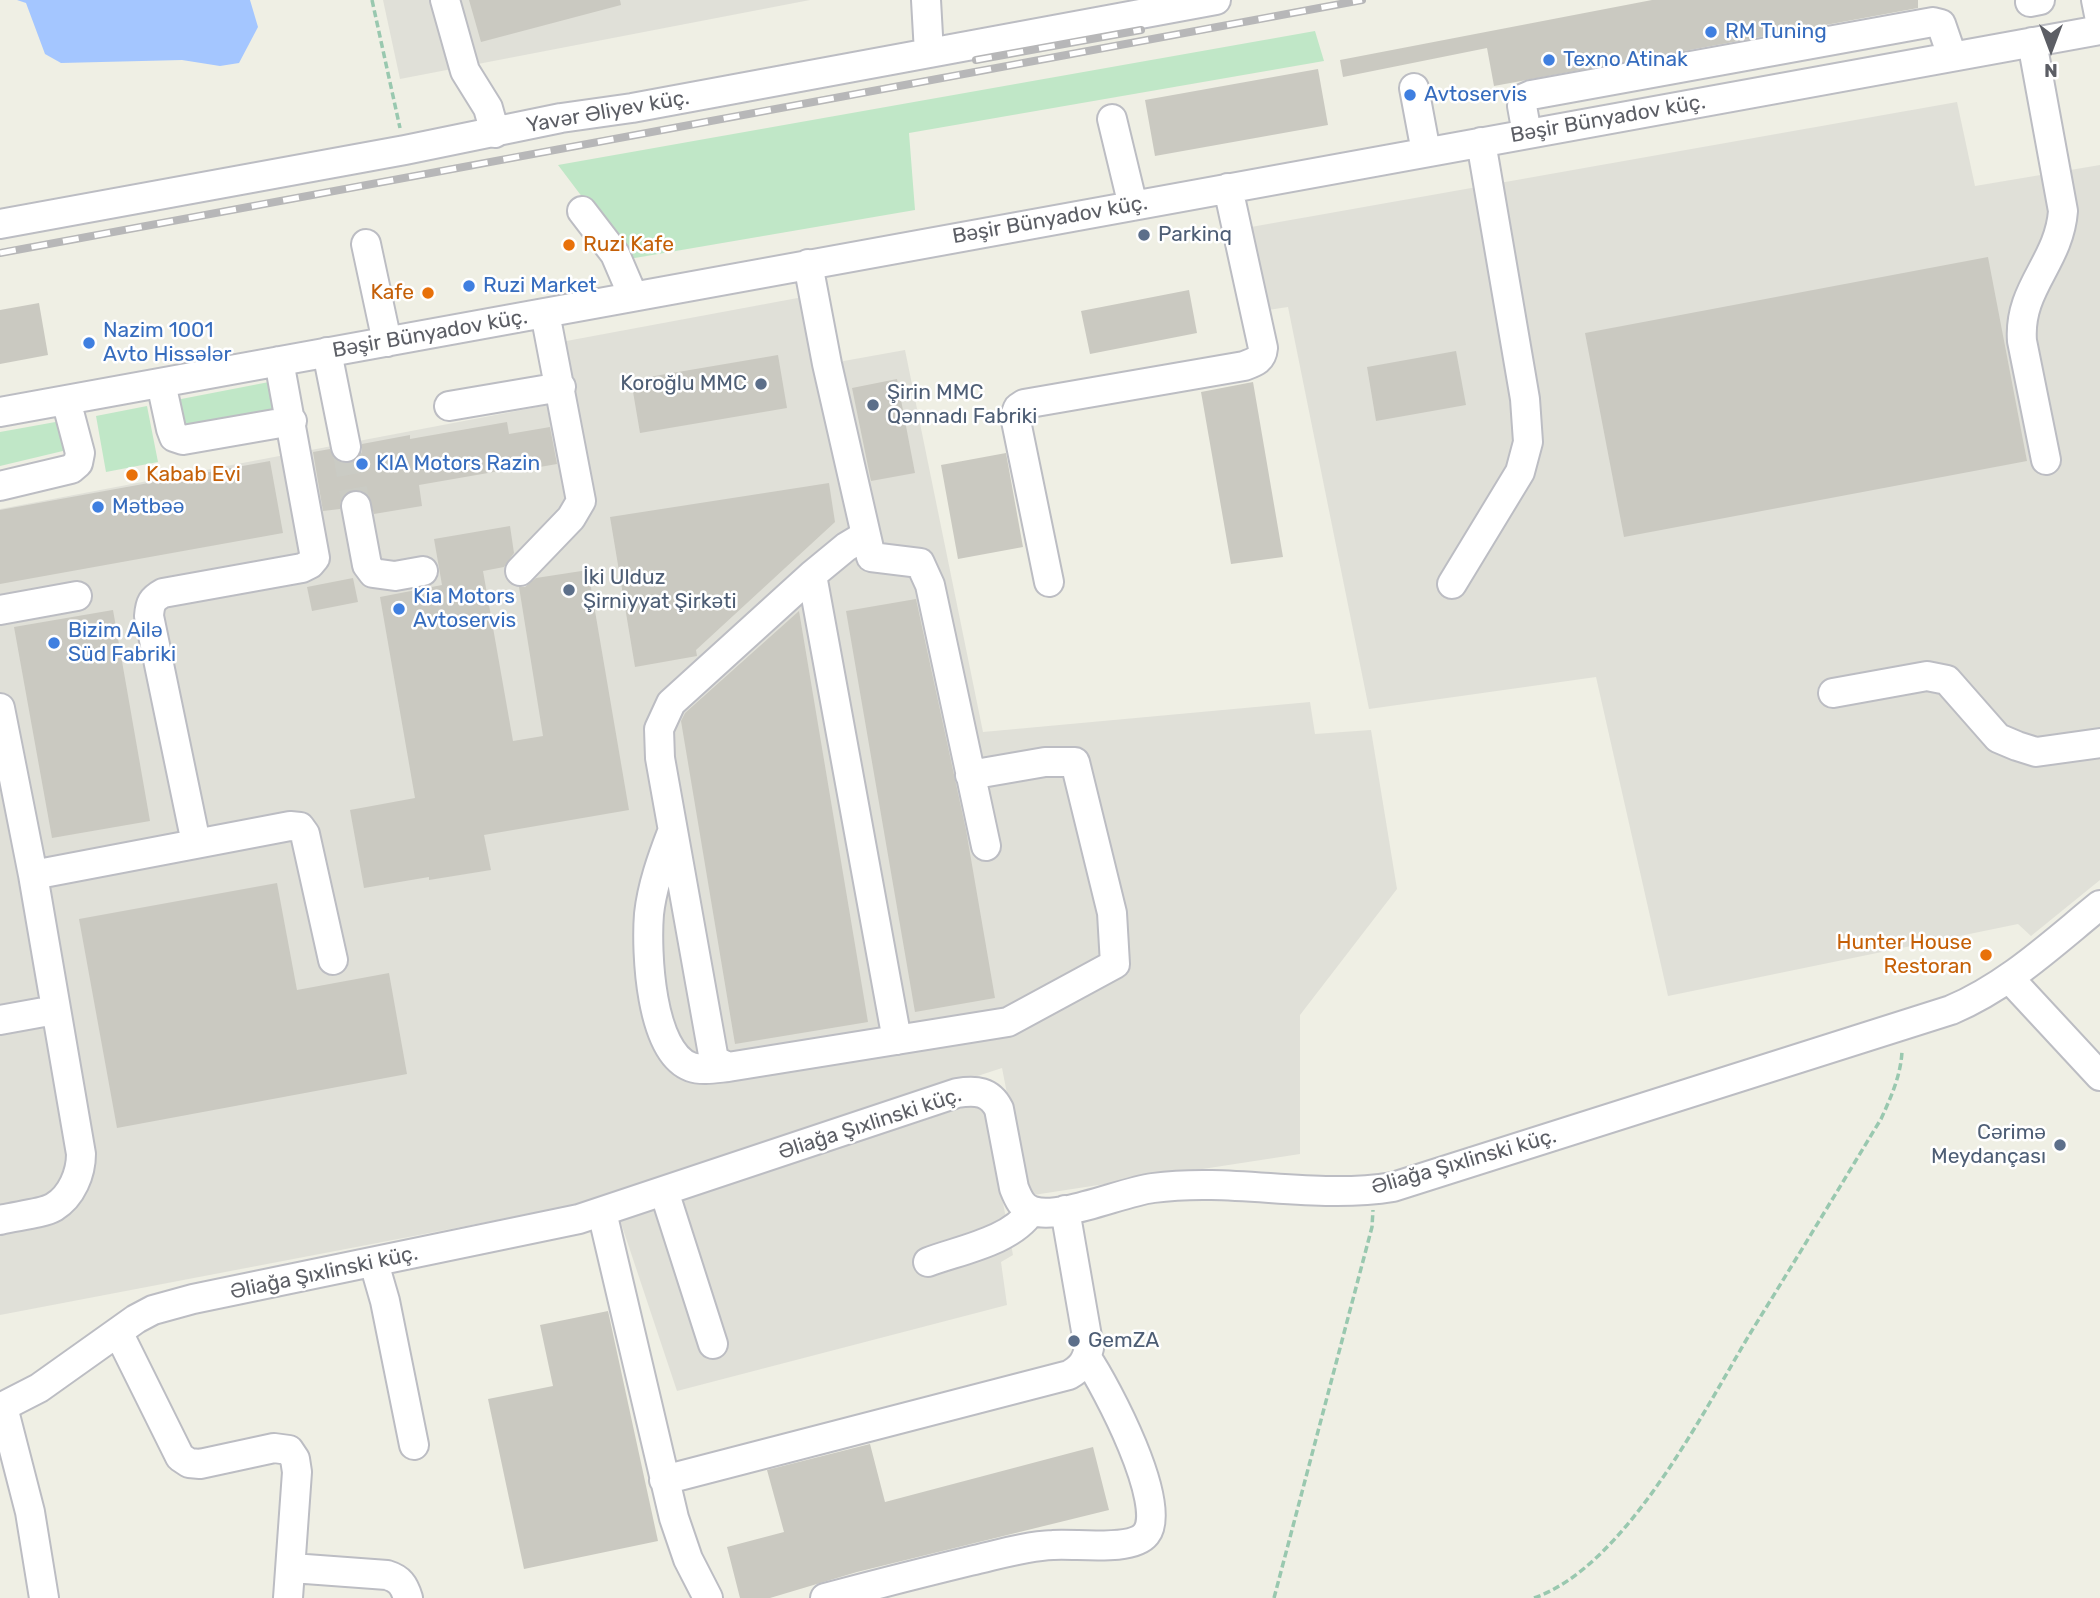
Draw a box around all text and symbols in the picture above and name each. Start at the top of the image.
north arrow [2016,14,2086,84]
place label: RM Tuning [1725,19,1827,45]
marker: RM Tuning [1703,24,1719,40]
place label: Texno Atinak [1563,47,1688,73]
marker: Texno Atinak [1541,52,1557,68]
text: N [2044,59,2058,82]
place label: Avtoservis [1424,82,1527,108]
street label: Yavər Əliyev küç. [525,85,691,139]
marker: Avtoservis [1402,87,1418,103]
street label: Bəşir Bünyadov küç. [1508,89,1708,149]
street label: Bəşir Bünyadov küç. [950,190,1150,250]
place label: Parkinq [1158,222,1232,248]
marker: Parkinq [1136,227,1152,243]
place label: Ruzi Kafe [583,232,674,258]
marker: Ruzi Kafe [561,237,577,253]
place label: Ruzi Market [483,273,597,299]
marker: Ruzi Market [461,278,477,294]
place label: Kafe [370,280,414,306]
marker: Kafe [420,285,436,301]
street label: Bəşir Bünyadov küç. [330,304,530,364]
place label: Nazim 1001 Avto Hissələr [103,318,231,368]
marker: Nazim 1001 Avto Hissələr [81,335,97,351]
place label: Koroğlu MMC [620,371,747,397]
marker: Koroğlu MMC [753,376,769,392]
place label: Şirin MMC Qənnadı Fabriki [887,380,1037,430]
marker: Şirin MMC Qənnadı Fabriki [865,397,881,413]
place label: KIA Motors Razin [376,451,540,477]
marker: KIA Motors Razin [354,456,370,472]
place label: Kabab Evi [146,462,241,488]
marker: Kabab Evi [124,467,140,483]
place label: Mətbəə [112,494,184,520]
marker: Mətbəə [90,499,106,515]
place label: İki Ulduz Şirniyyat Şirkəti [583,565,736,615]
marker: İki Ulduz Şirniyyat Şirkəti [561,582,577,598]
place label: Kia Motors Avtoservis [413,584,516,634]
marker: Kia Motors Avtoservis [391,601,407,617]
place label: Bizim Ailə Süd Fabriki [68,618,176,668]
marker: Bizim Ailə Süd Fabriki [46,635,62,651]
place label: Hunter House Restoran [1837,930,1972,980]
marker: Hunter House Restoran [1978,947,1994,963]
street label: Əliağa Şıxlinski küç. [775,1082,965,1166]
place label: Cərimə Meydançası [1931,1120,2046,1170]
street label: Əliağa Şıxlinski küç. [1369,1124,1559,1200]
marker: Cərimə Meydançası [2052,1137,2068,1153]
street label: Əliağa Şıxlinski küç. [228,1241,420,1305]
place label: GemZA [1088,1328,1159,1354]
marker: GemZA [1066,1333,1082,1349]

